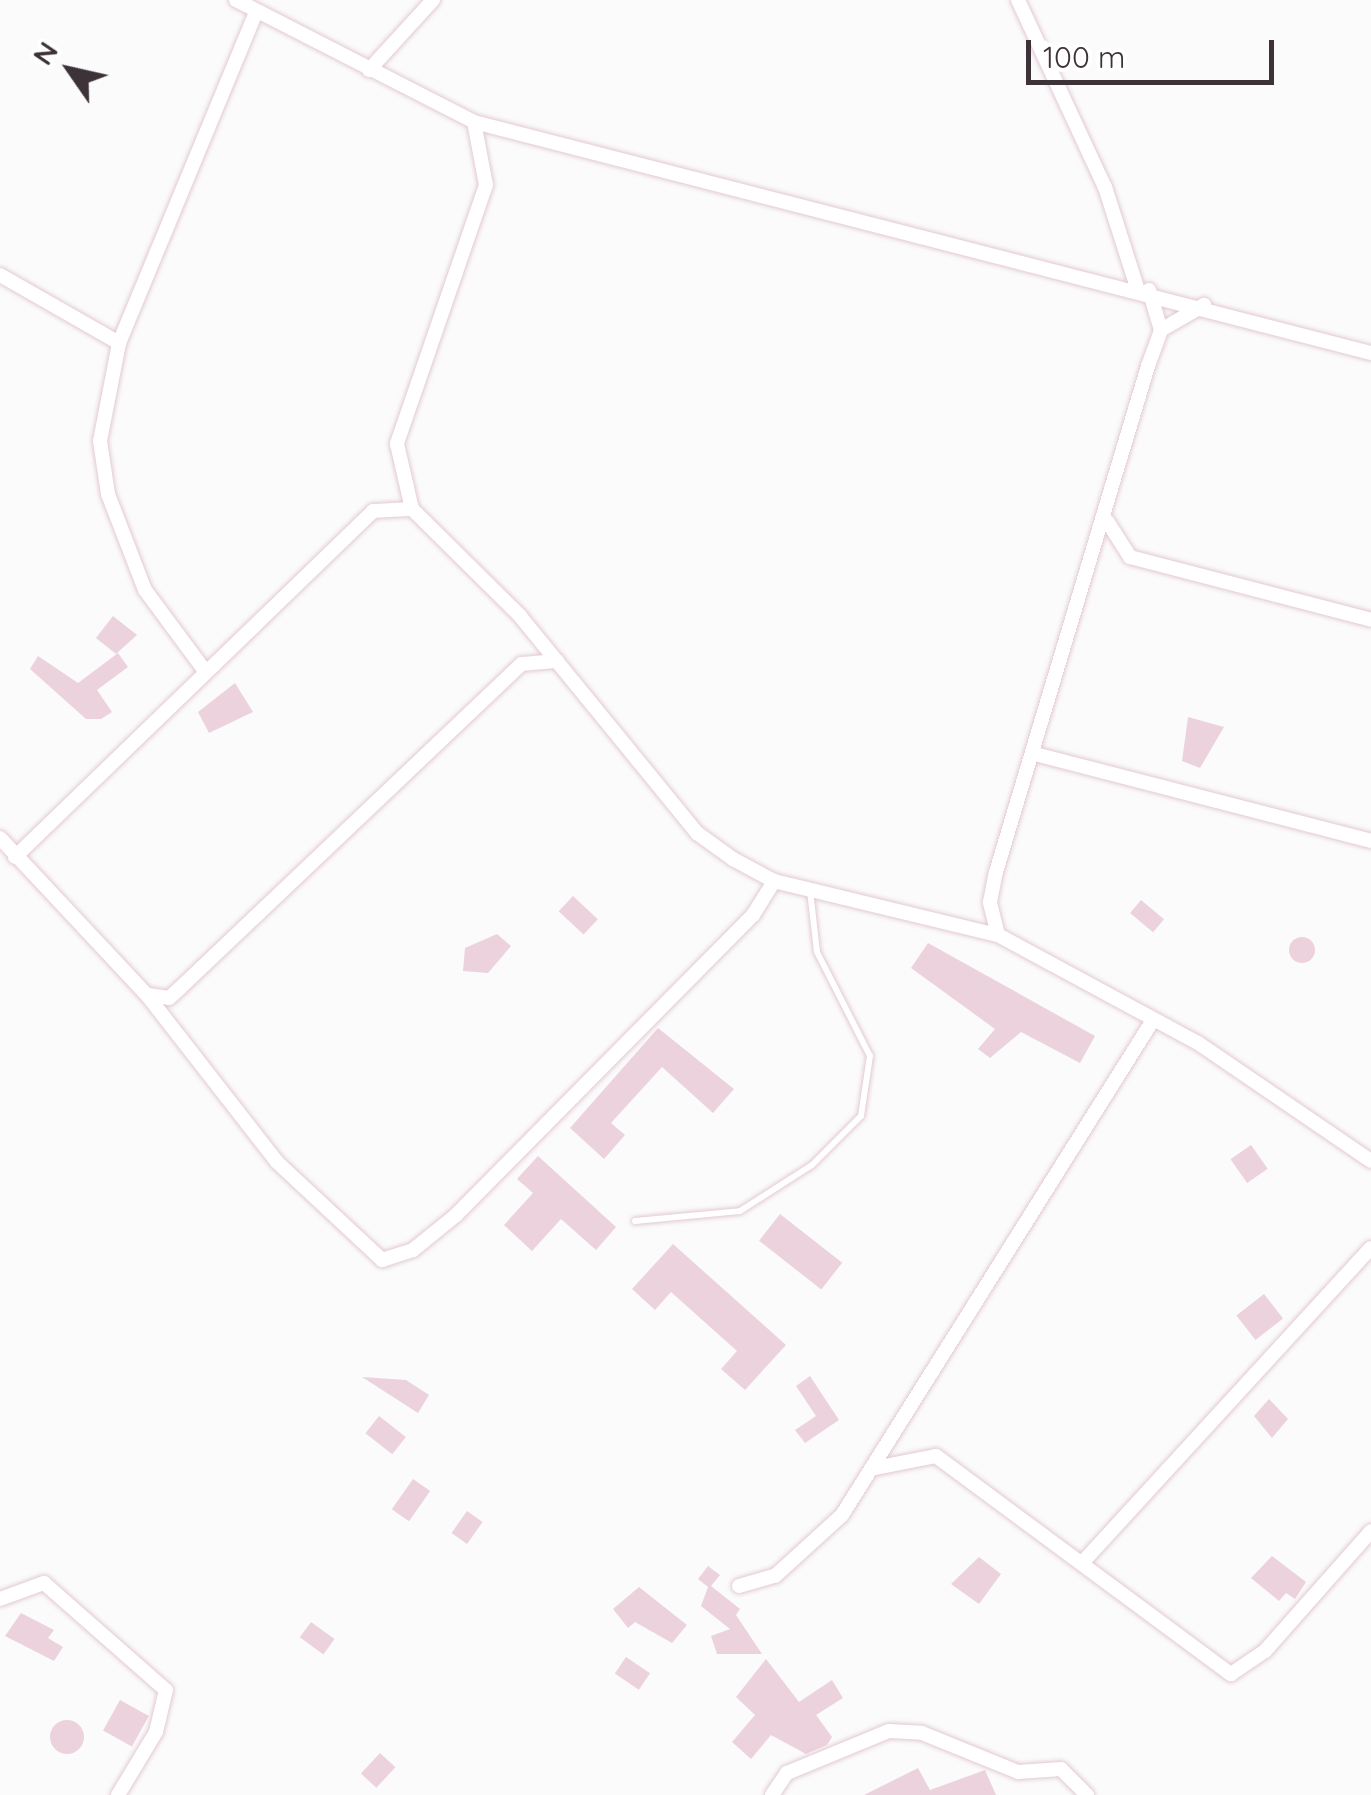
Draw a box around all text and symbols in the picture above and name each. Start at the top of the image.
north arrow [20,20,120,120]
scale bar [1031,20,1278,82]
text: N [24,35,65,71]
text: 100 m [1043,38,1125,76]

